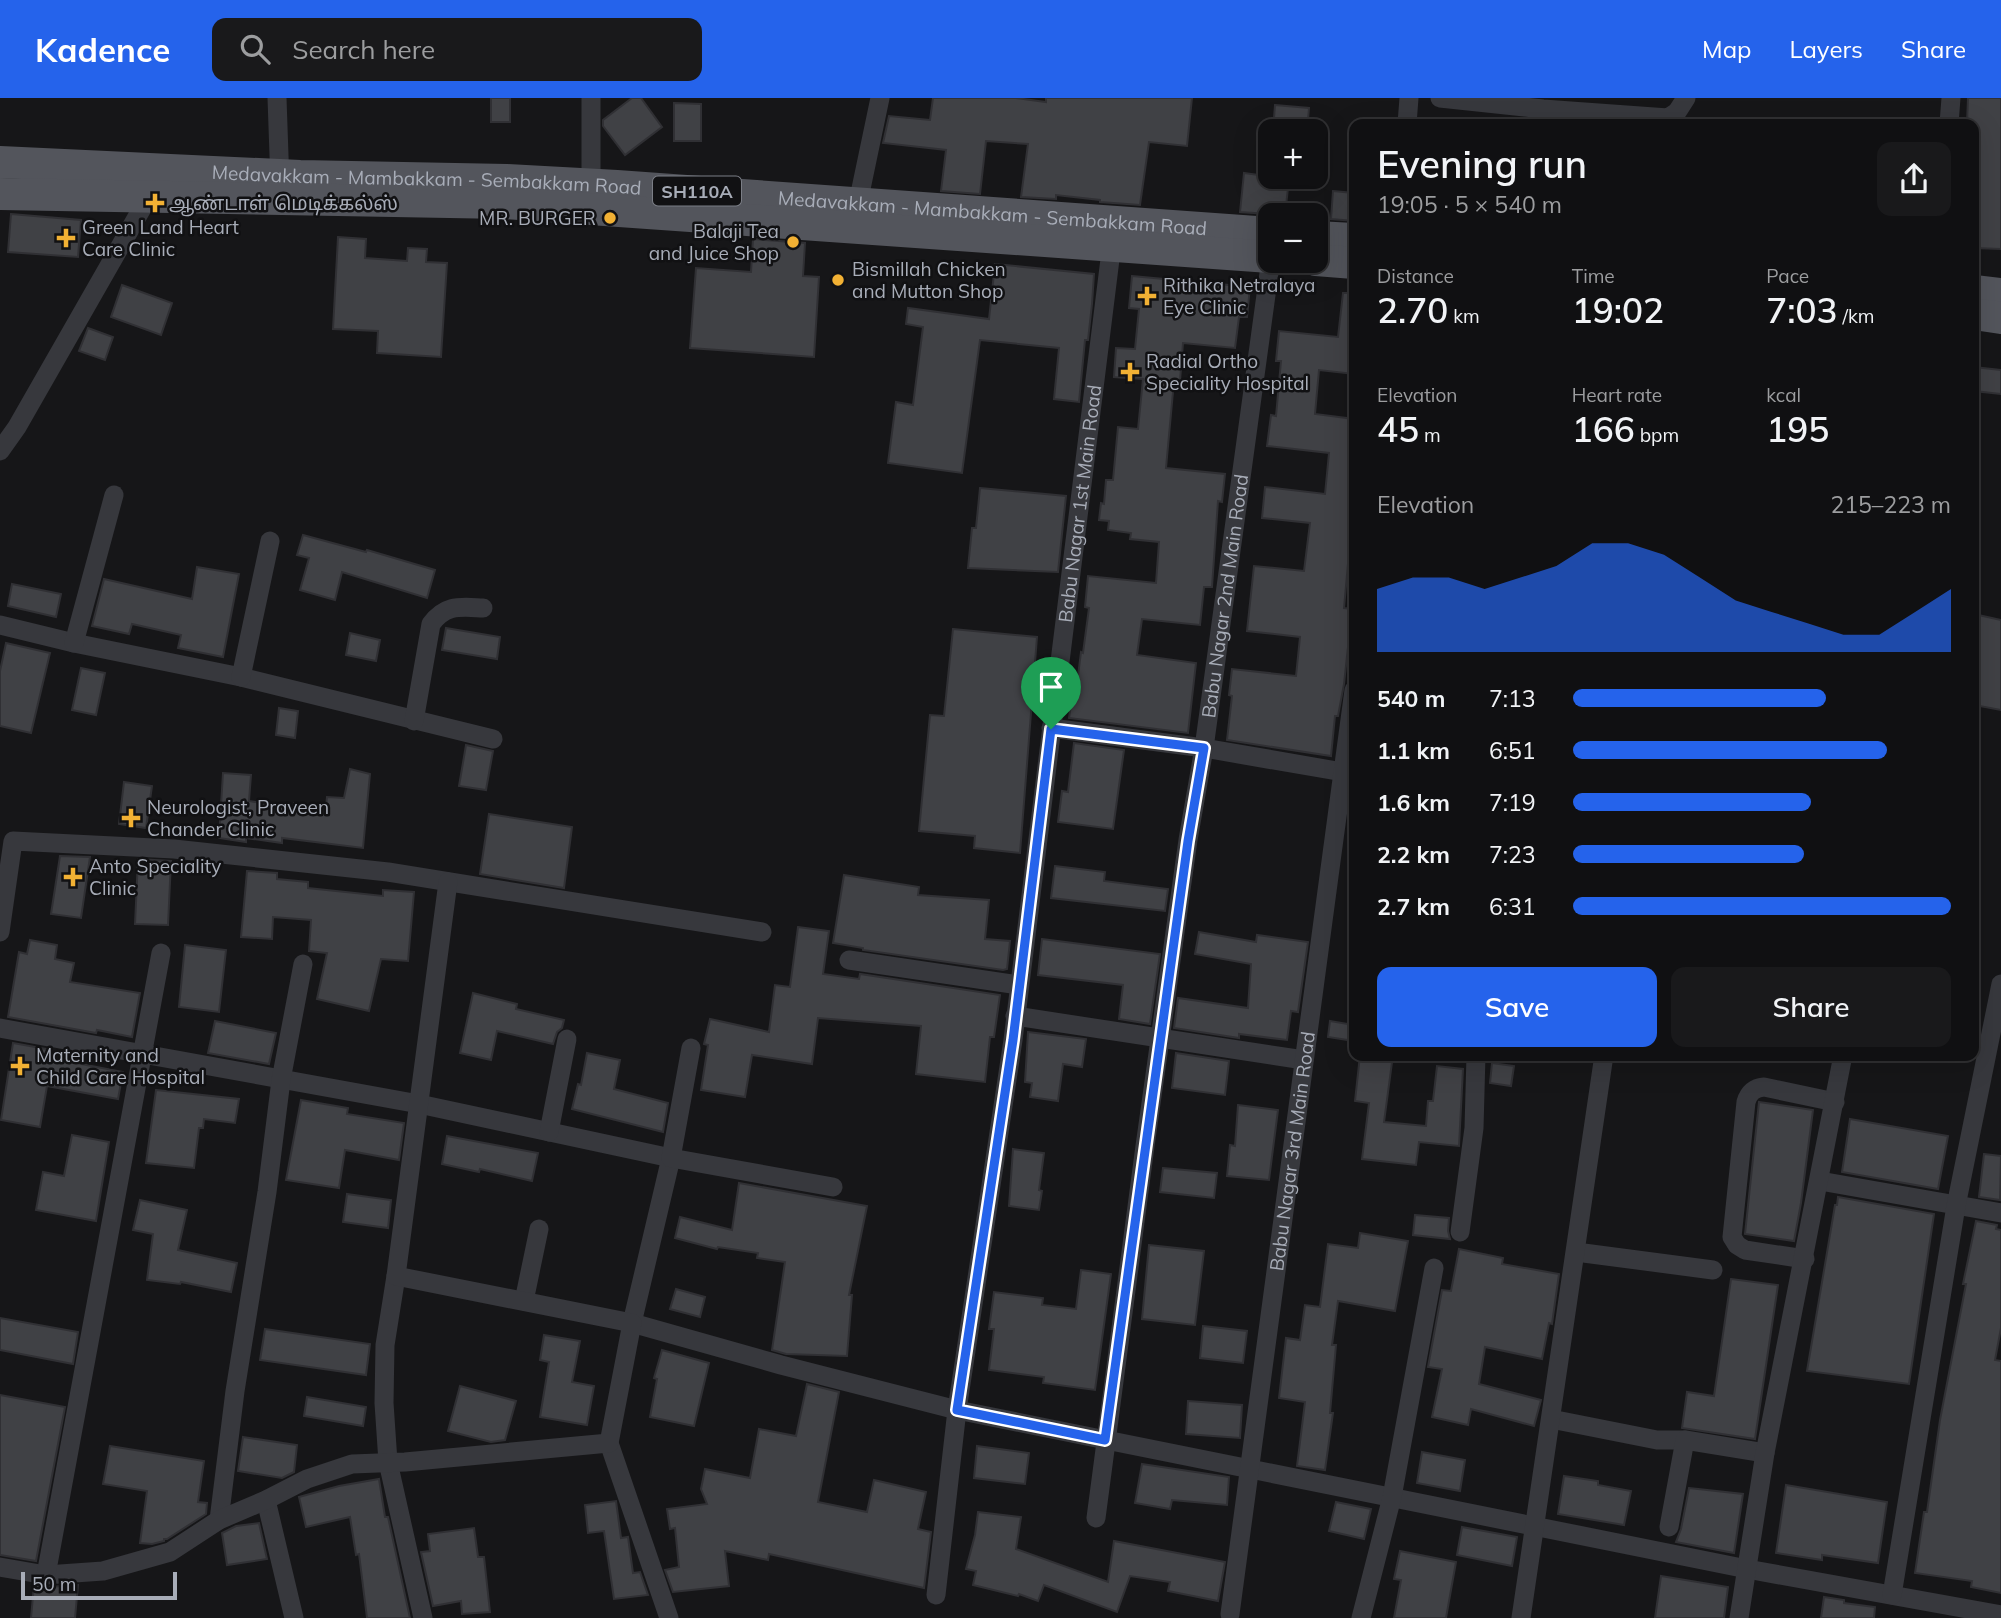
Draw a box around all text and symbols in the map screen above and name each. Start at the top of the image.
search box [212,18,702,81]
text: Kadence [35,29,170,70]
icon: search [236,30,274,68]
text: Search here [292,33,435,66]
text: Map [1702,34,1751,64]
text: Layers [1789,34,1863,64]
text: Share [1901,34,1966,64]
map controls [1258,119,1328,273]
button: + [1258,119,1328,189]
text: Evening run [1377,140,1587,188]
button: share [1877,142,1951,216]
street label: Medavakkam - Mambakkam - Sembakkam Road [211,160,642,200]
road number: SH110A [653,176,741,206]
street label: Medavakkam - Mambakkam - Sembakkam Road [777,186,1208,240]
text: 19:05 · 5 × 540 m [1377,190,1562,219]
place label: ஆண்டாள் மெடிக்கல்ஸ் [169,191,398,217]
marker: ஆண்டாள் மெடிக்கல்ஸ் [147,195,163,211]
button: − [1258,203,1328,273]
place label: MR. BURGER [479,206,596,230]
marker: MR. BURGER [602,210,618,226]
place label: Green Land Heart Care Clinic [82,215,239,261]
place label: Balaji Tea and Juice Shop [649,219,779,265]
marker: Green Land Heart Care Clinic [56,228,76,248]
marker: Balaji Tea and Juice Shop [785,234,801,250]
place label: Bismillah Chicken and Mutton Shop [852,257,1006,303]
text: Distance [1377,264,1454,288]
text: Time [1572,264,1615,288]
text: Pace [1766,264,1809,288]
marker: Bismillah Chicken and Mutton Shop [830,272,846,288]
place label: Rithika Netralaya Eye Clinic [1163,273,1316,319]
marker: Rithika Netralaya Eye Clinic [1137,286,1157,306]
text: 2.70 [1377,288,1448,332]
text: 19:02 [1572,288,1664,332]
text: 7:03 [1766,288,1838,332]
text: km [1448,304,1480,328]
text: /km [1838,304,1874,328]
place label: Radial Ortho Speciality Hospital [1146,349,1309,395]
marker: Radial Ortho Speciality Hospital [1120,362,1140,382]
street label: Babu Nagar 1st Main Road [1053,383,1106,624]
text: Elevation [1377,383,1457,407]
text: Heart rate [1572,383,1662,407]
text: kcal [1766,383,1801,407]
text: 45 [1377,407,1419,451]
text: 166 [1572,407,1635,451]
text: 195 [1766,407,1829,451]
text: m [1419,423,1441,447]
text: bpm [1635,423,1679,447]
street label: Babu Nagar 2nd Main Road [1196,473,1253,719]
text: Elevation [1377,490,1474,519]
text: 215–223 m [1830,490,1951,519]
pin [1021,657,1081,729]
icon: arrive [1032,668,1070,706]
text: 540 m [1377,684,1445,713]
text: 7:13 [1489,684,1536,713]
text: 1.1 km [1377,736,1450,765]
text: 6:51 [1489,736,1536,765]
text: 1.6 km [1377,788,1450,817]
text: 7:19 [1489,788,1536,817]
place label: Neurologist, Praveen Chander Clinic [147,795,329,841]
marker: Neurologist, Praveen Chander Clinic [121,808,141,828]
text: 2.2 km [1377,840,1450,869]
text: 7:23 [1489,840,1536,869]
place label: Anto Speciality Clinic [89,854,221,900]
marker: Anto Speciality Clinic [63,867,83,887]
text: 2.7 km [1377,892,1450,921]
text: 6:31 [1489,892,1536,921]
button: Save [1377,967,1657,1047]
button: Share [1671,967,1951,1047]
street label: Babu Nagar 3rd Main Road [1264,1030,1320,1272]
place label: Maternity and Child Care Hospital [36,1043,205,1089]
marker: Maternity and Child Care Hospital [10,1056,30,1076]
scale bar [21,1569,177,1601]
text: 50 m [32,1572,76,1596]

